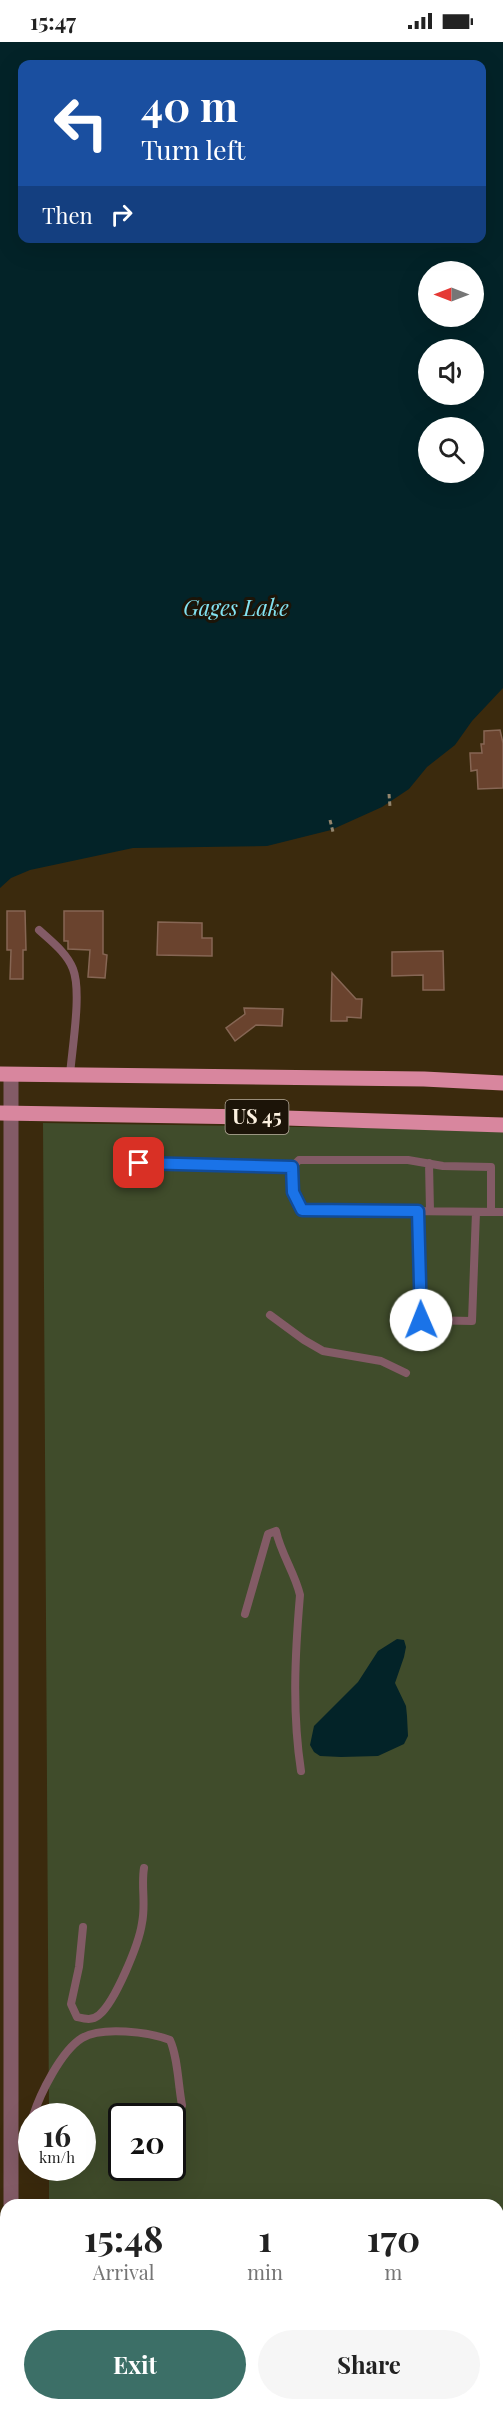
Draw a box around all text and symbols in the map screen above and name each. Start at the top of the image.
text: 15:47 [30,6,76,36]
text: 40 m [141,77,238,133]
icon: left [42,84,120,162]
text: Turn left [141,131,245,167]
icon: right [105,198,138,231]
text: Then [42,200,93,230]
north arrow [418,261,484,327]
map controls [418,261,484,483]
button: sound [418,339,484,405]
button: search [418,417,484,483]
water label: Gages Lake [183,592,289,622]
road number: US 45 [226,1100,288,1134]
pin [113,1137,164,1188]
icon: arrive [122,1146,155,1179]
position arrow [389,1288,453,1352]
speed limit sign: 20 [108,2103,186,2181]
text: 16 [43,2115,71,2155]
text: km/h [39,2147,75,2167]
text: 15:48 [84,2213,163,2261]
text: 1 [258,2213,272,2261]
text: 170 [367,2213,420,2261]
text: Arrival [93,2258,154,2285]
text: min [247,2258,283,2285]
text: m [385,2258,402,2285]
button: Exit [24,2330,246,2399]
button: Share [258,2330,480,2399]

